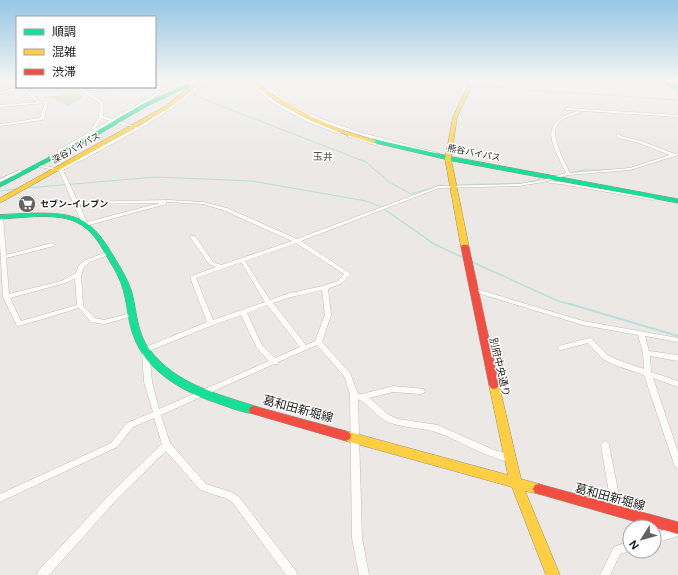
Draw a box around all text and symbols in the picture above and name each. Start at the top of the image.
legend [16,16,156,88]
text: 順調 [52,24,76,40]
text: 混雑 [52,44,76,60]
text: 渋滞 [52,64,76,80]
street label: 深谷バイパス [50,130,102,166]
street label: 熊谷バイパス [446,142,502,164]
district label: 玉井 [313,150,333,163]
supermarket icon: セブン-イレブン [17,194,37,214]
place label: セブン-イレブン [40,198,108,210]
street label: 別府中央通り [487,336,513,398]
street label: 葛和田新堀線 [261,392,335,426]
street label: 葛和田新堀線 [573,480,647,514]
north arrow [622,519,662,559]
text: N [626,538,642,552]

